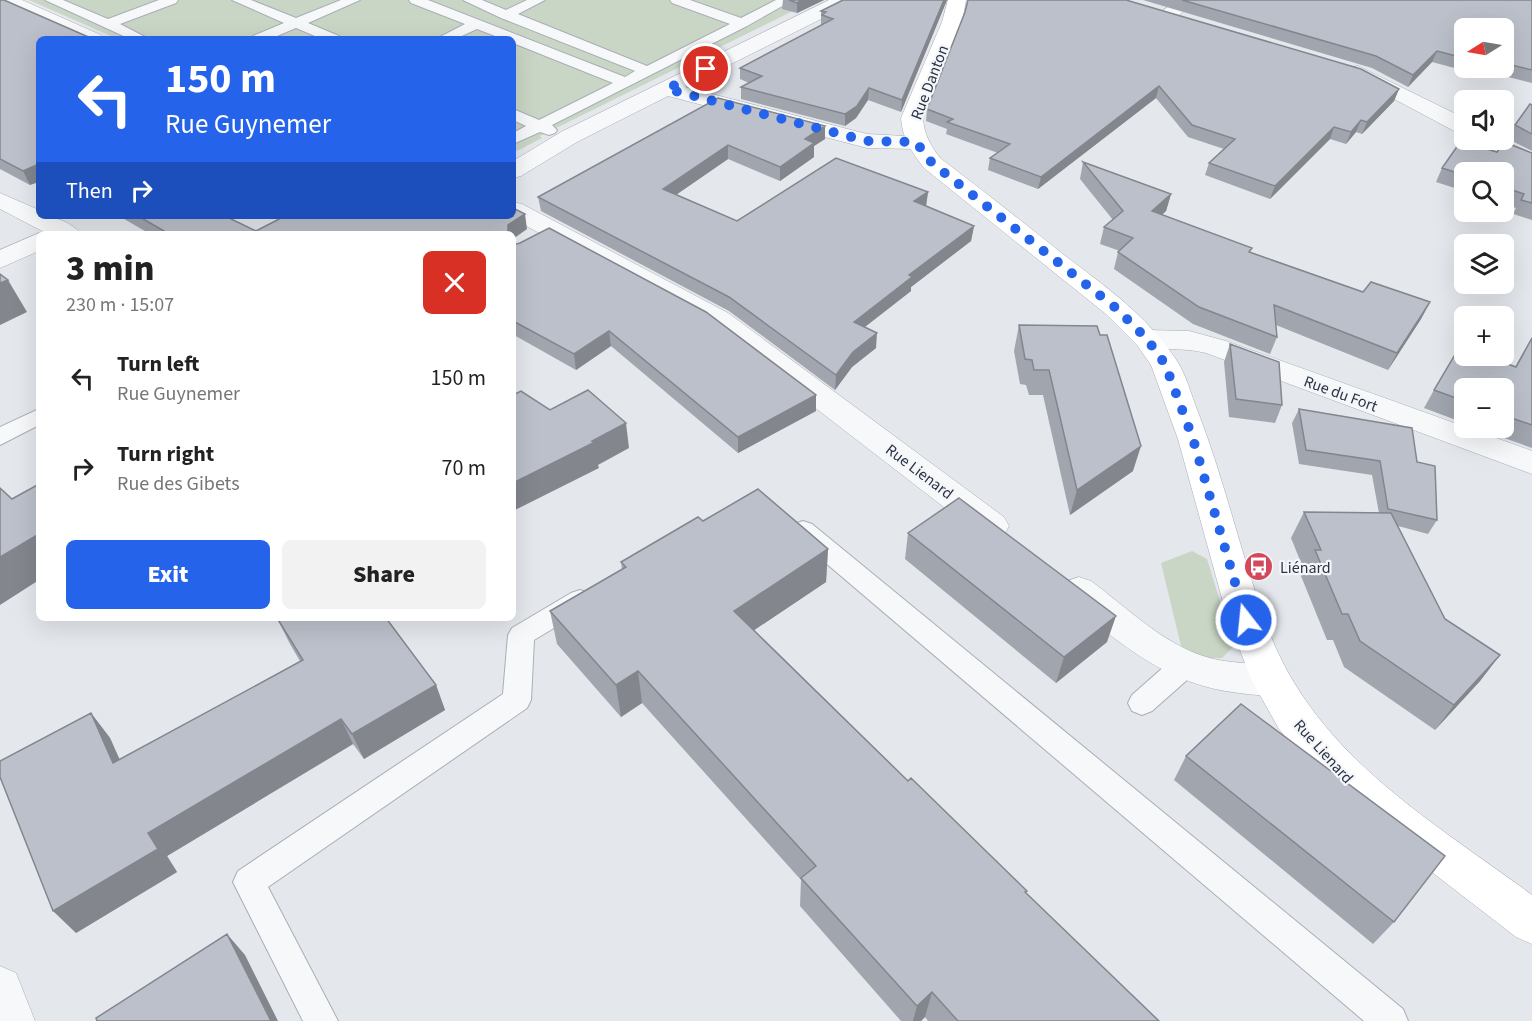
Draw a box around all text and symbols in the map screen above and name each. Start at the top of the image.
north arrow [1454,18,1514,78]
map controls [1454,18,1514,438]
street label: Rue Danton [906,42,954,123]
pin [680,43,731,94]
text: 150 m [165,49,276,109]
icon: arrive [689,52,722,85]
icon: left [66,60,144,138]
button: sound [1454,90,1514,150]
text: Rue Guynemer [165,105,331,144]
button: search [1454,162,1514,222]
icon: right [125,174,158,207]
text: Then [66,175,113,207]
button: layers [1454,234,1514,294]
text: 3 min [66,243,154,294]
button: close [423,251,486,314]
text: 230 m · 15:07 [66,291,174,319]
button: + [1454,306,1514,366]
text: Turn left [117,348,199,380]
icon: left [66,362,99,395]
text: 150 m [431,362,486,394]
street label: Rue du Fort [1301,370,1381,418]
button: − [1454,378,1514,438]
text: Rue Guynemer [117,380,240,408]
text: Turn right [117,438,214,470]
street label: Rue Lienard [881,439,958,505]
icon: right [66,452,99,485]
text: 70 m [441,452,486,484]
text: Rue des Gibets [117,470,240,498]
button: Exit [66,540,270,609]
button: Share [282,540,486,609]
bus stop icon: Liénard [1243,551,1275,583]
place label: Liénard [1280,557,1331,579]
position arrow [1214,588,1278,652]
street label: Rue Lienard [1288,715,1358,789]

